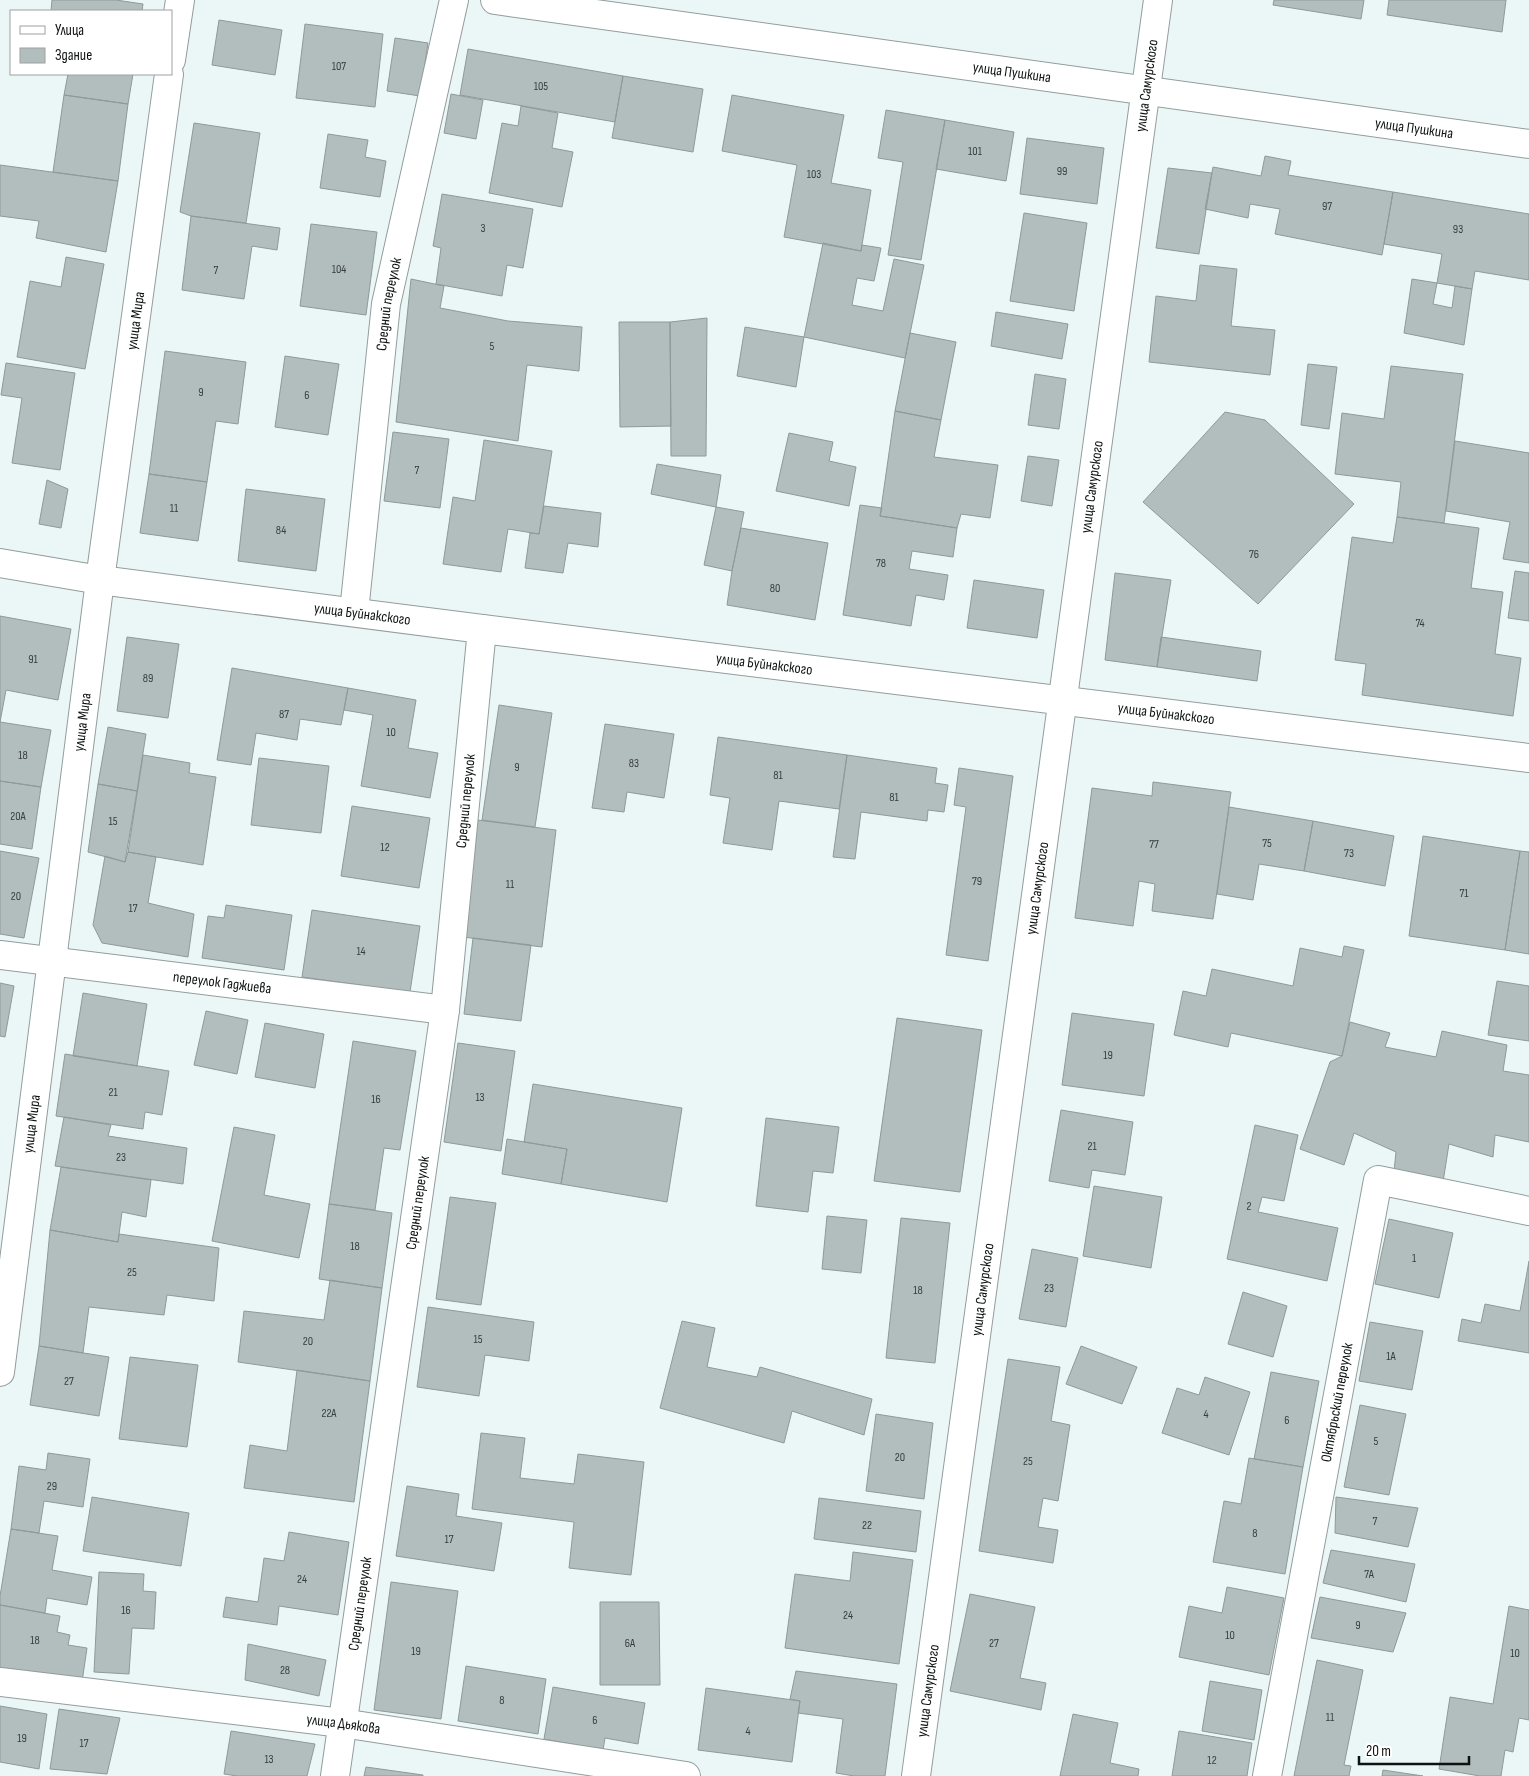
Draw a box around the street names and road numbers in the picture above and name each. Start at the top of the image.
street label: улица Самурского [1131,38,1163,133]
street label: улица Пушкина [972,58,1052,87]
street label: улица Пушкина [1374,114,1455,143]
street label: Средний переулок [372,255,406,352]
street label: улица Мира [122,290,149,351]
street label: улица Самурского [1076,439,1108,535]
street label: улица Буйнакского [313,599,412,630]
street label: улица Буйнакского [715,649,814,680]
street label: улица Мира [69,692,96,753]
street label: улица Буйнакского [1117,698,1216,729]
street label: Средний переулок [452,753,480,849]
street label: улица Самурского [1022,841,1053,936]
street label: переулок Гаджиева [172,967,273,998]
street label: улица Мира [19,1093,45,1154]
street label: Средний переулок [402,1154,434,1251]
street label: улица Самурского [967,1242,999,1337]
street label: Октябрьский переулок [1317,1341,1358,1464]
street label: Средний переулок [344,1555,376,1652]
street label: улица Самурского [912,1643,944,1738]
street label: улица Дьякова [305,1710,382,1739]

